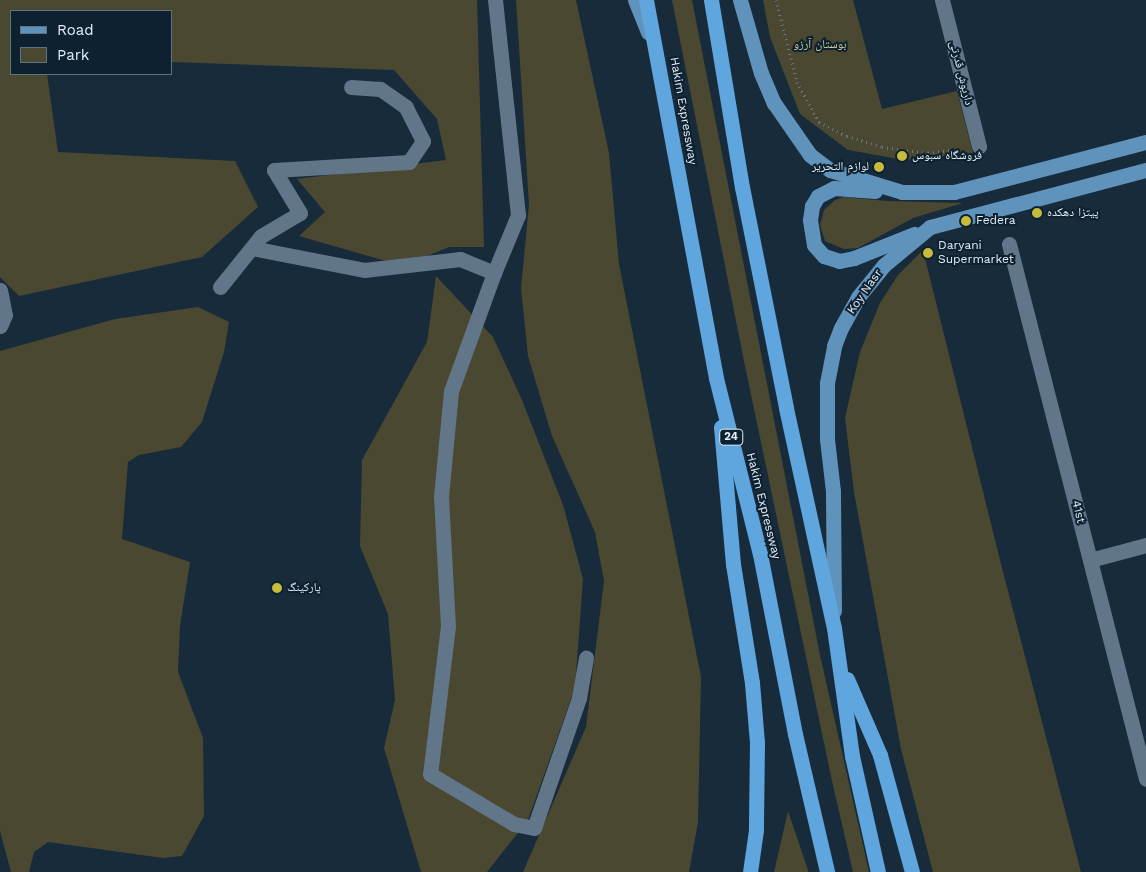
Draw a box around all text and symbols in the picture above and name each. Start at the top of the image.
legend [10,10,172,75]
text: Road [57,21,94,39]
park label: بوستان آرزو [793,38,847,52]
street label: داریوش قدرتی [946,39,976,107]
text: Park [57,46,89,64]
street label: Hakim Expressway [666,56,700,166]
place label: فروشگاه سبوس [912,149,982,163]
marker: فروشگاه سبوس [896,150,908,162]
place label: لوازم التحریر [812,160,869,174]
marker: لوازم التحریر [873,161,885,173]
place label: پیتزا دهکده [1047,206,1099,220]
marker: پیتزا دهکده [1031,207,1043,219]
place label: Federa [976,214,1016,228]
marker: Federa [960,215,972,227]
place label: Daryani Supermarket [938,239,1014,267]
marker: Daryani Supermarket [922,247,934,259]
street label: Koy Nasr [844,267,886,317]
road number: 24 [718,428,744,446]
street label: Hakim Expressway [743,451,783,561]
street label: 41st [1068,499,1088,525]
place label: پارکینگ [287,581,321,595]
marker: پارکینگ [271,582,283,594]

